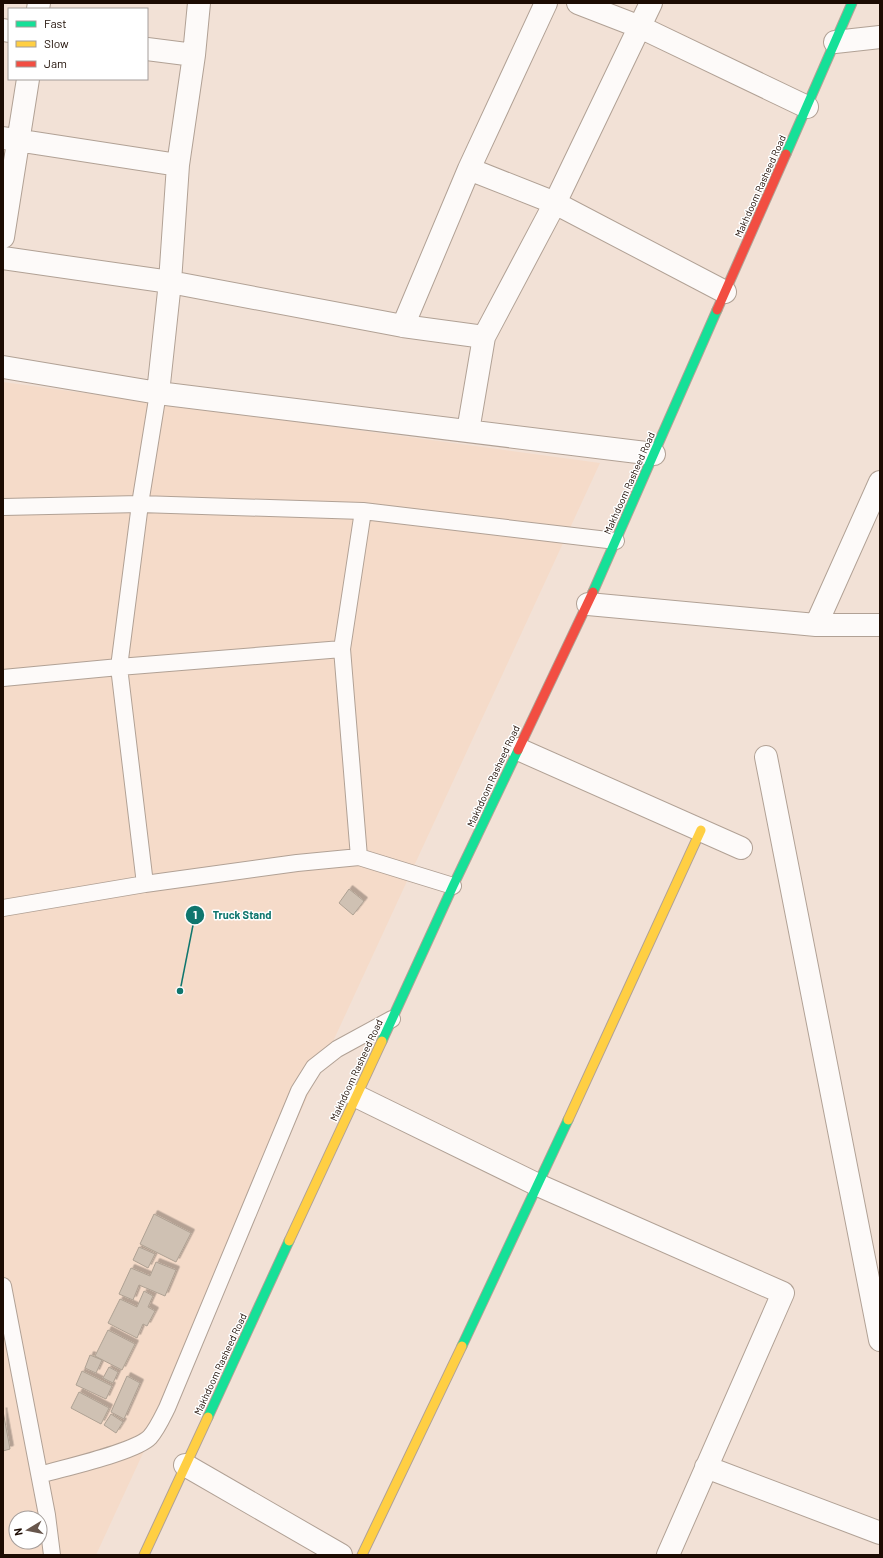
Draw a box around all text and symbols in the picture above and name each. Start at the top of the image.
legend [8,8,148,80]
text: Fast [44,16,67,30]
text: Slow [44,36,69,50]
text: Jam [44,56,67,70]
street label: Makhdoom Rasheed Road [732,133,788,239]
street label: Makhdoom Rasheed Road [601,430,657,536]
street label: Makhdoom Rasheed Road [464,723,522,829]
callout: Truck Stand [185,903,280,926]
text: 1 [193,907,197,921]
text: Truck Stand [213,908,271,921]
street label: Makhdoom Rasheed Road [327,1017,385,1123]
street label: Makhdoom Rasheed Road [191,1311,249,1417]
north arrow [8,1510,48,1550]
text: N [11,1527,25,1537]

